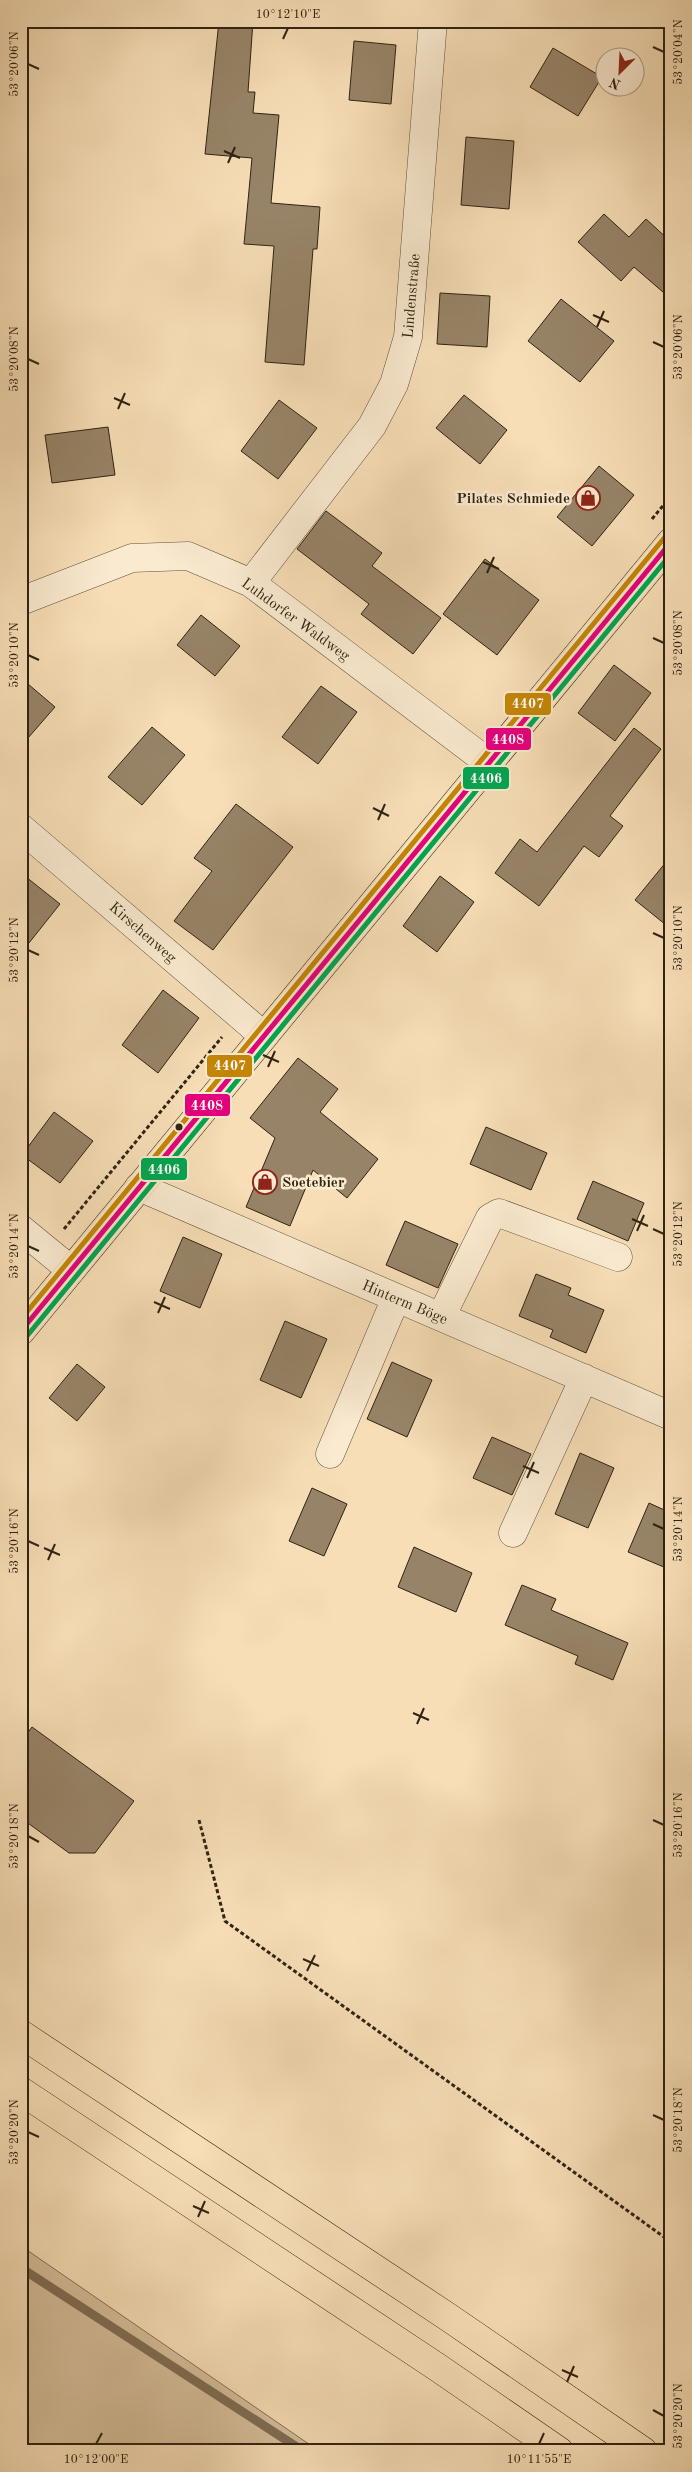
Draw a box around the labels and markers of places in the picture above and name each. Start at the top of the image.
shop icon: Pilates Schmiede [575,485,601,511]
place label: Pilates Schmiede [456,492,570,507]
unlabelled marker [174,1122,184,1132]
shop icon: Soetebier [252,1169,278,1195]
place label: Soetebier [282,1176,345,1191]

